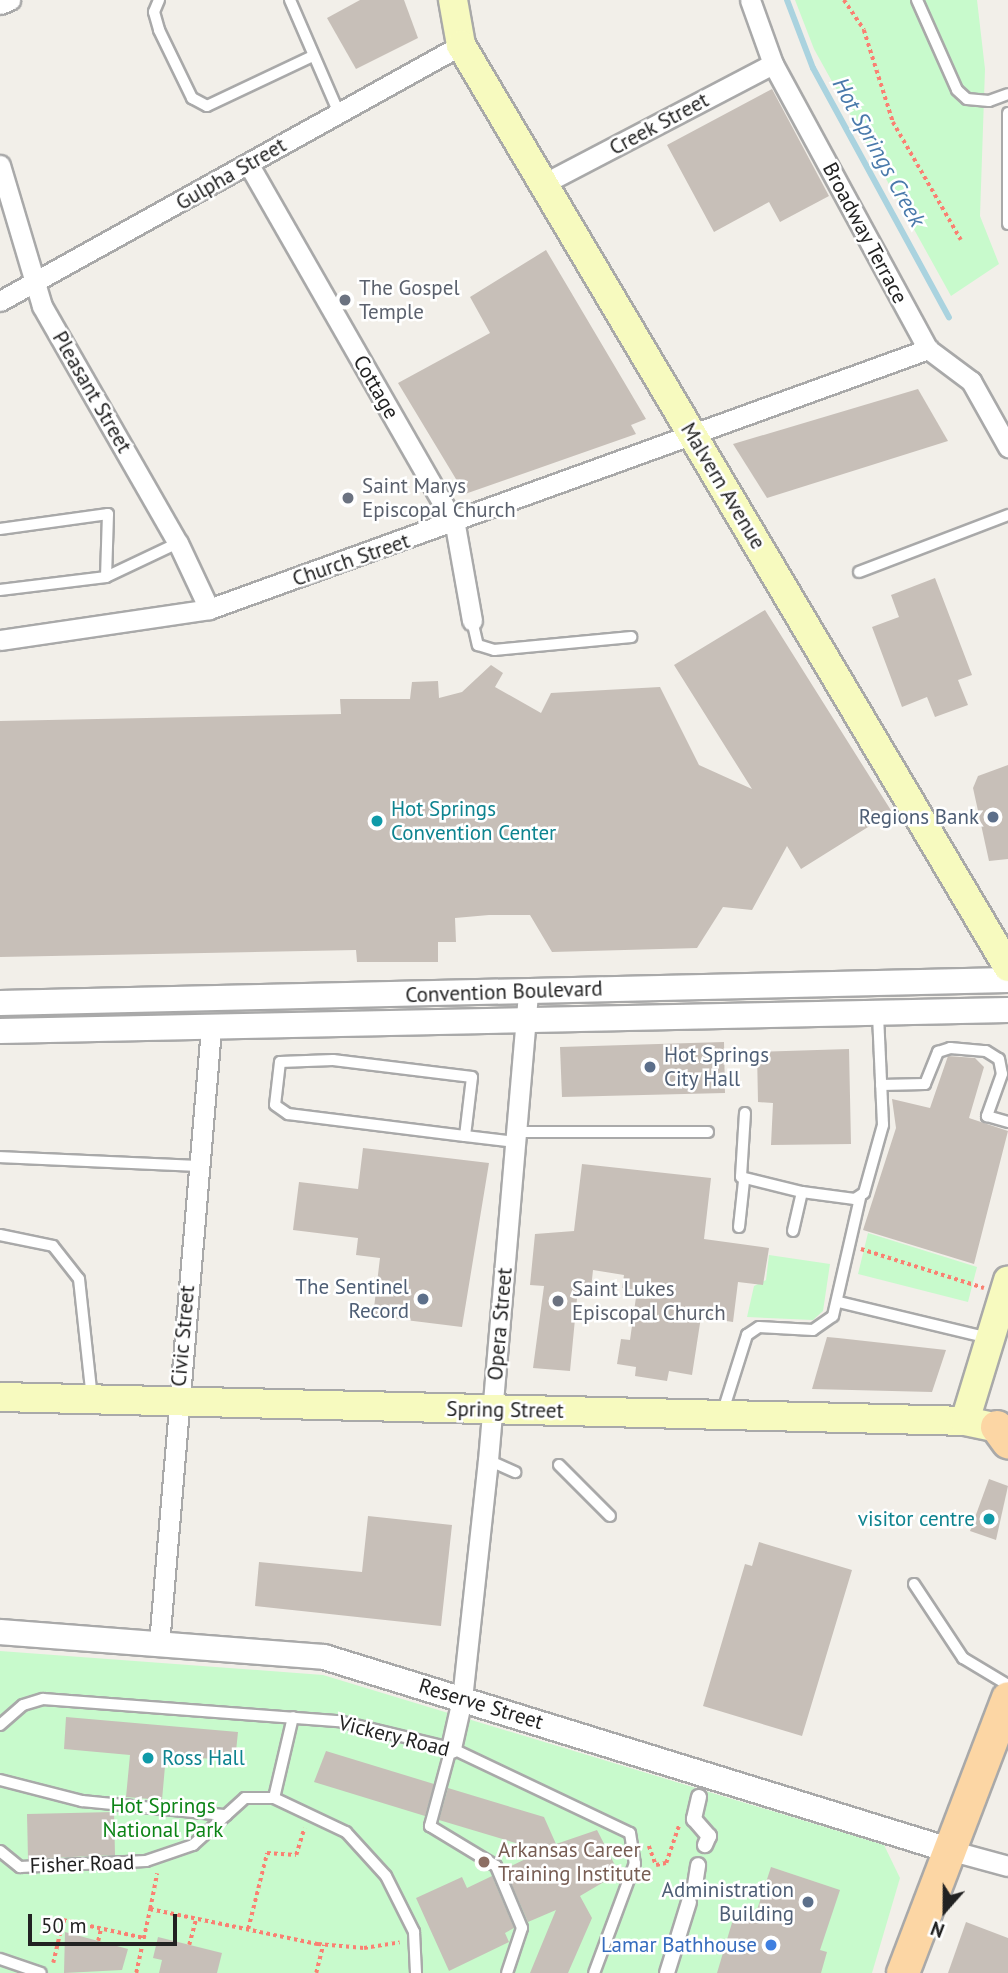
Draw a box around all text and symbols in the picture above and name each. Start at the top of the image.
water label: Hot Springs Creek [827,73,931,231]
street label: Creek Street [605,87,713,161]
street label: Gulpha Street [172,132,290,216]
street label: Broadway Terrace [817,158,913,308]
place label: The Gospel Temple [359,275,460,325]
marker: The Gospel Temple [337,292,353,308]
street label: Pleasant Street [47,327,137,457]
street label: Cottage [348,351,404,423]
street label: Malvern Avenue [675,418,771,554]
place label: Saint Marys Episcopal Church [362,473,516,523]
marker: Saint Marys Episcopal Church [340,490,356,506]
street label: Church Street [289,528,413,592]
place label: Hot Springs Convention Center [391,796,556,846]
place label: Regions Bank [859,804,979,830]
marker: Regions Bank [985,809,1001,825]
marker: Hot Springs Convention Center [369,813,385,829]
street label: Convention Boulevard [405,976,603,1008]
place label: Hot Springs City Hall [664,1042,769,1092]
marker: Hot Springs City Hall [642,1059,658,1075]
street label: Opera Street [483,1267,517,1381]
place label: The Sentinel Record [295,1274,409,1324]
place label: Saint Lukes Episcopal Church [572,1276,726,1326]
street label: Civic Street [166,1284,200,1388]
marker: The Sentinel Record [415,1291,431,1307]
marker: Saint Lukes Episcopal Church [550,1293,566,1309]
street label: Spring Street [446,1396,564,1424]
place label: visitor centre [858,1506,975,1532]
marker: visitor centre [981,1511,997,1527]
street label: Reserve Street [416,1673,546,1735]
street label: Vickery Road [335,1710,453,1762]
place label: Ross Hall [162,1745,245,1771]
marker: Ross Hall [140,1750,156,1766]
park label: Hot Springs National Park [103,1793,223,1843]
place label: Arkansas Career Training Institute [498,1837,651,1887]
street label: Fisher Road [29,1850,135,1878]
marker: Arkansas Career Training Institute [476,1854,492,1870]
north arrow [910,1875,980,1945]
place label: Administration Building [662,1877,794,1927]
marker: Administration Building [800,1894,816,1910]
scale bar [32,1899,180,1943]
text: 50 m [41,1912,87,1939]
text: N [927,1916,948,1943]
place label: Lamar Bathhouse [601,1932,757,1958]
marker: Lamar Bathhouse [763,1937,779,1953]

